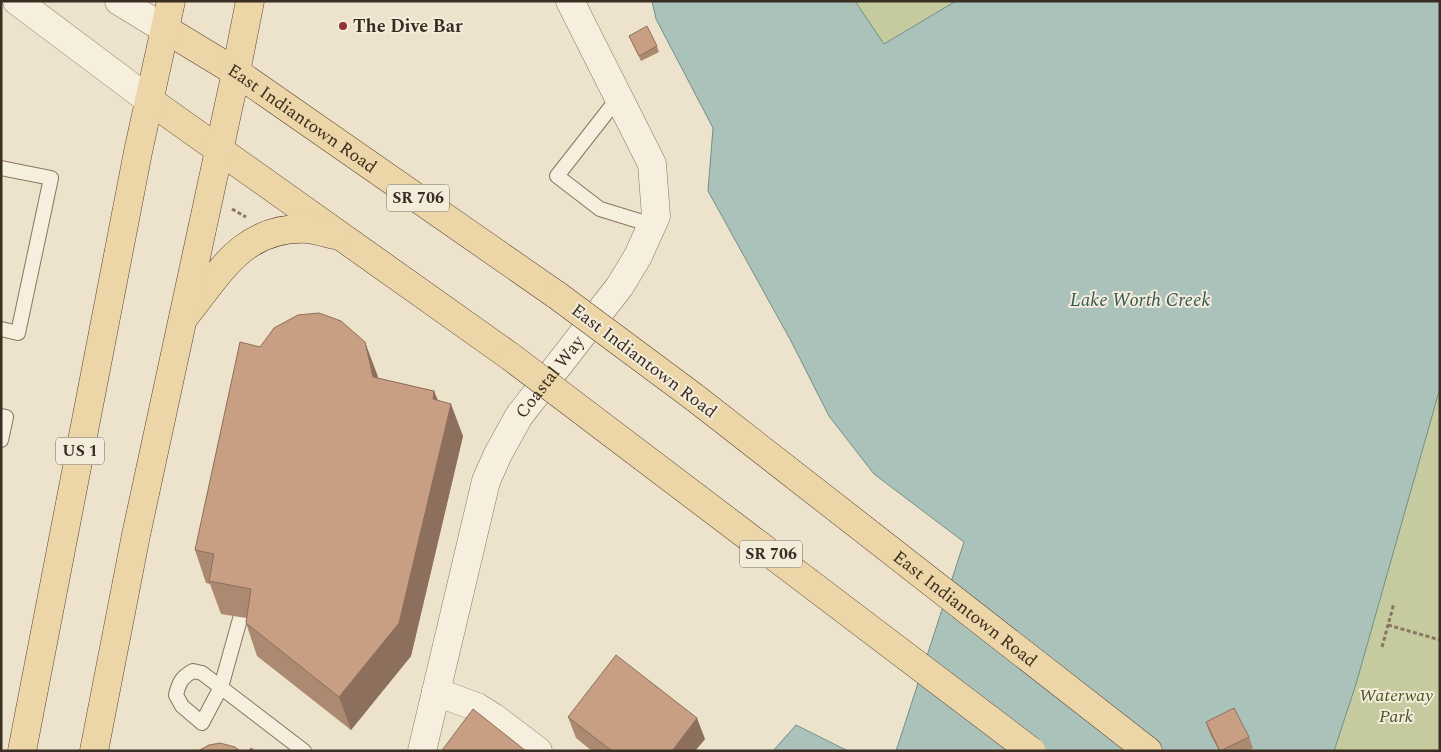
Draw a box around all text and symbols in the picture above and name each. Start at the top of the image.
place label: The Dive Bar [353,13,463,40]
marker: The Dive Bar [337,20,349,32]
street label: East Indiantown Road [223,57,383,180]
road number: SR 706 [387,184,449,212]
water label: Lake Worth Creek [1070,286,1210,315]
street label: East Indiantown Road [565,297,723,425]
street label: Coastal Way [508,328,591,424]
road number: US 1 [56,438,104,464]
road number: SR 706 [740,540,802,568]
street label: East Indiantown Road [887,544,1043,674]
park label: Waterway Park [1359,682,1433,730]

